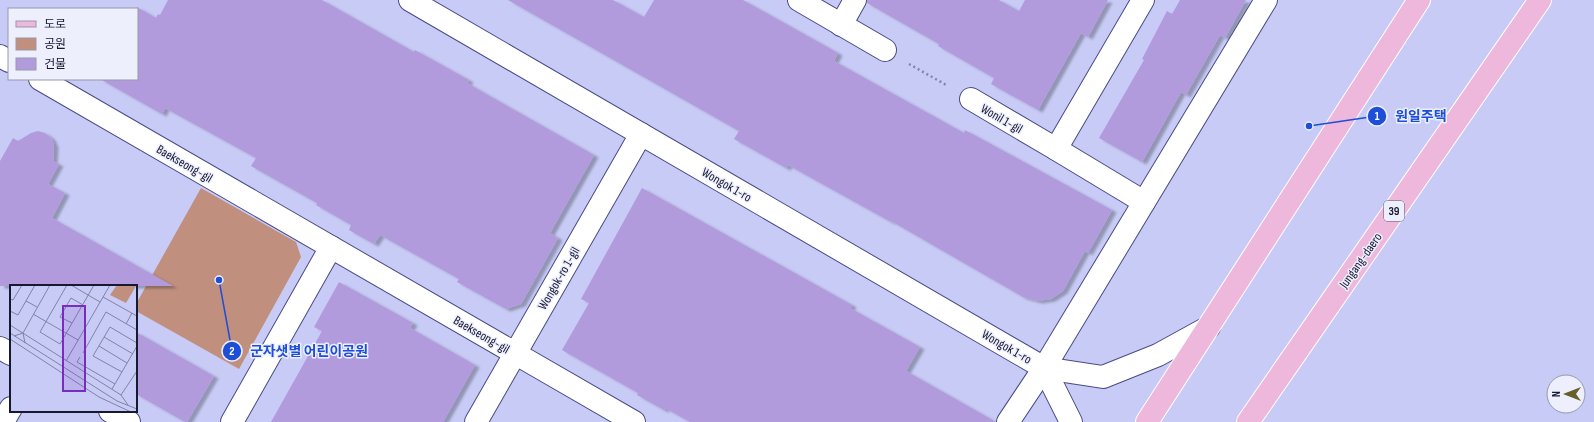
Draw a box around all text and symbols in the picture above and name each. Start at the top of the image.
legend [8,8,138,80]
text: 도로 [44,17,66,32]
text: 공원 [44,37,66,52]
text: 건물 [44,57,66,72]
street label: Wonil 1-gil [978,101,1025,137]
callout: 원일주택 [1367,103,1455,129]
text: 원일주택 [1395,108,1447,125]
text: 1 [1375,109,1380,124]
street label: Baekseong-gil [154,141,215,186]
street label: Wongok 1-ro [699,164,754,206]
road number: 39 [1384,201,1404,221]
street label: Jungang-daero [1335,230,1386,292]
street label: Wongok-ro 1-gil [534,244,583,313]
inset map [10,285,137,412]
street label: Baekseong-gil [451,312,512,357]
street label: Wongok 1-ro [979,326,1034,368]
callout: 군자샛별 어린이공원 [222,338,376,364]
text: 군자샛별 어린이공원 [250,343,368,360]
text: 2 [229,344,235,359]
north arrow [1546,374,1586,414]
text: N [1550,391,1563,397]

